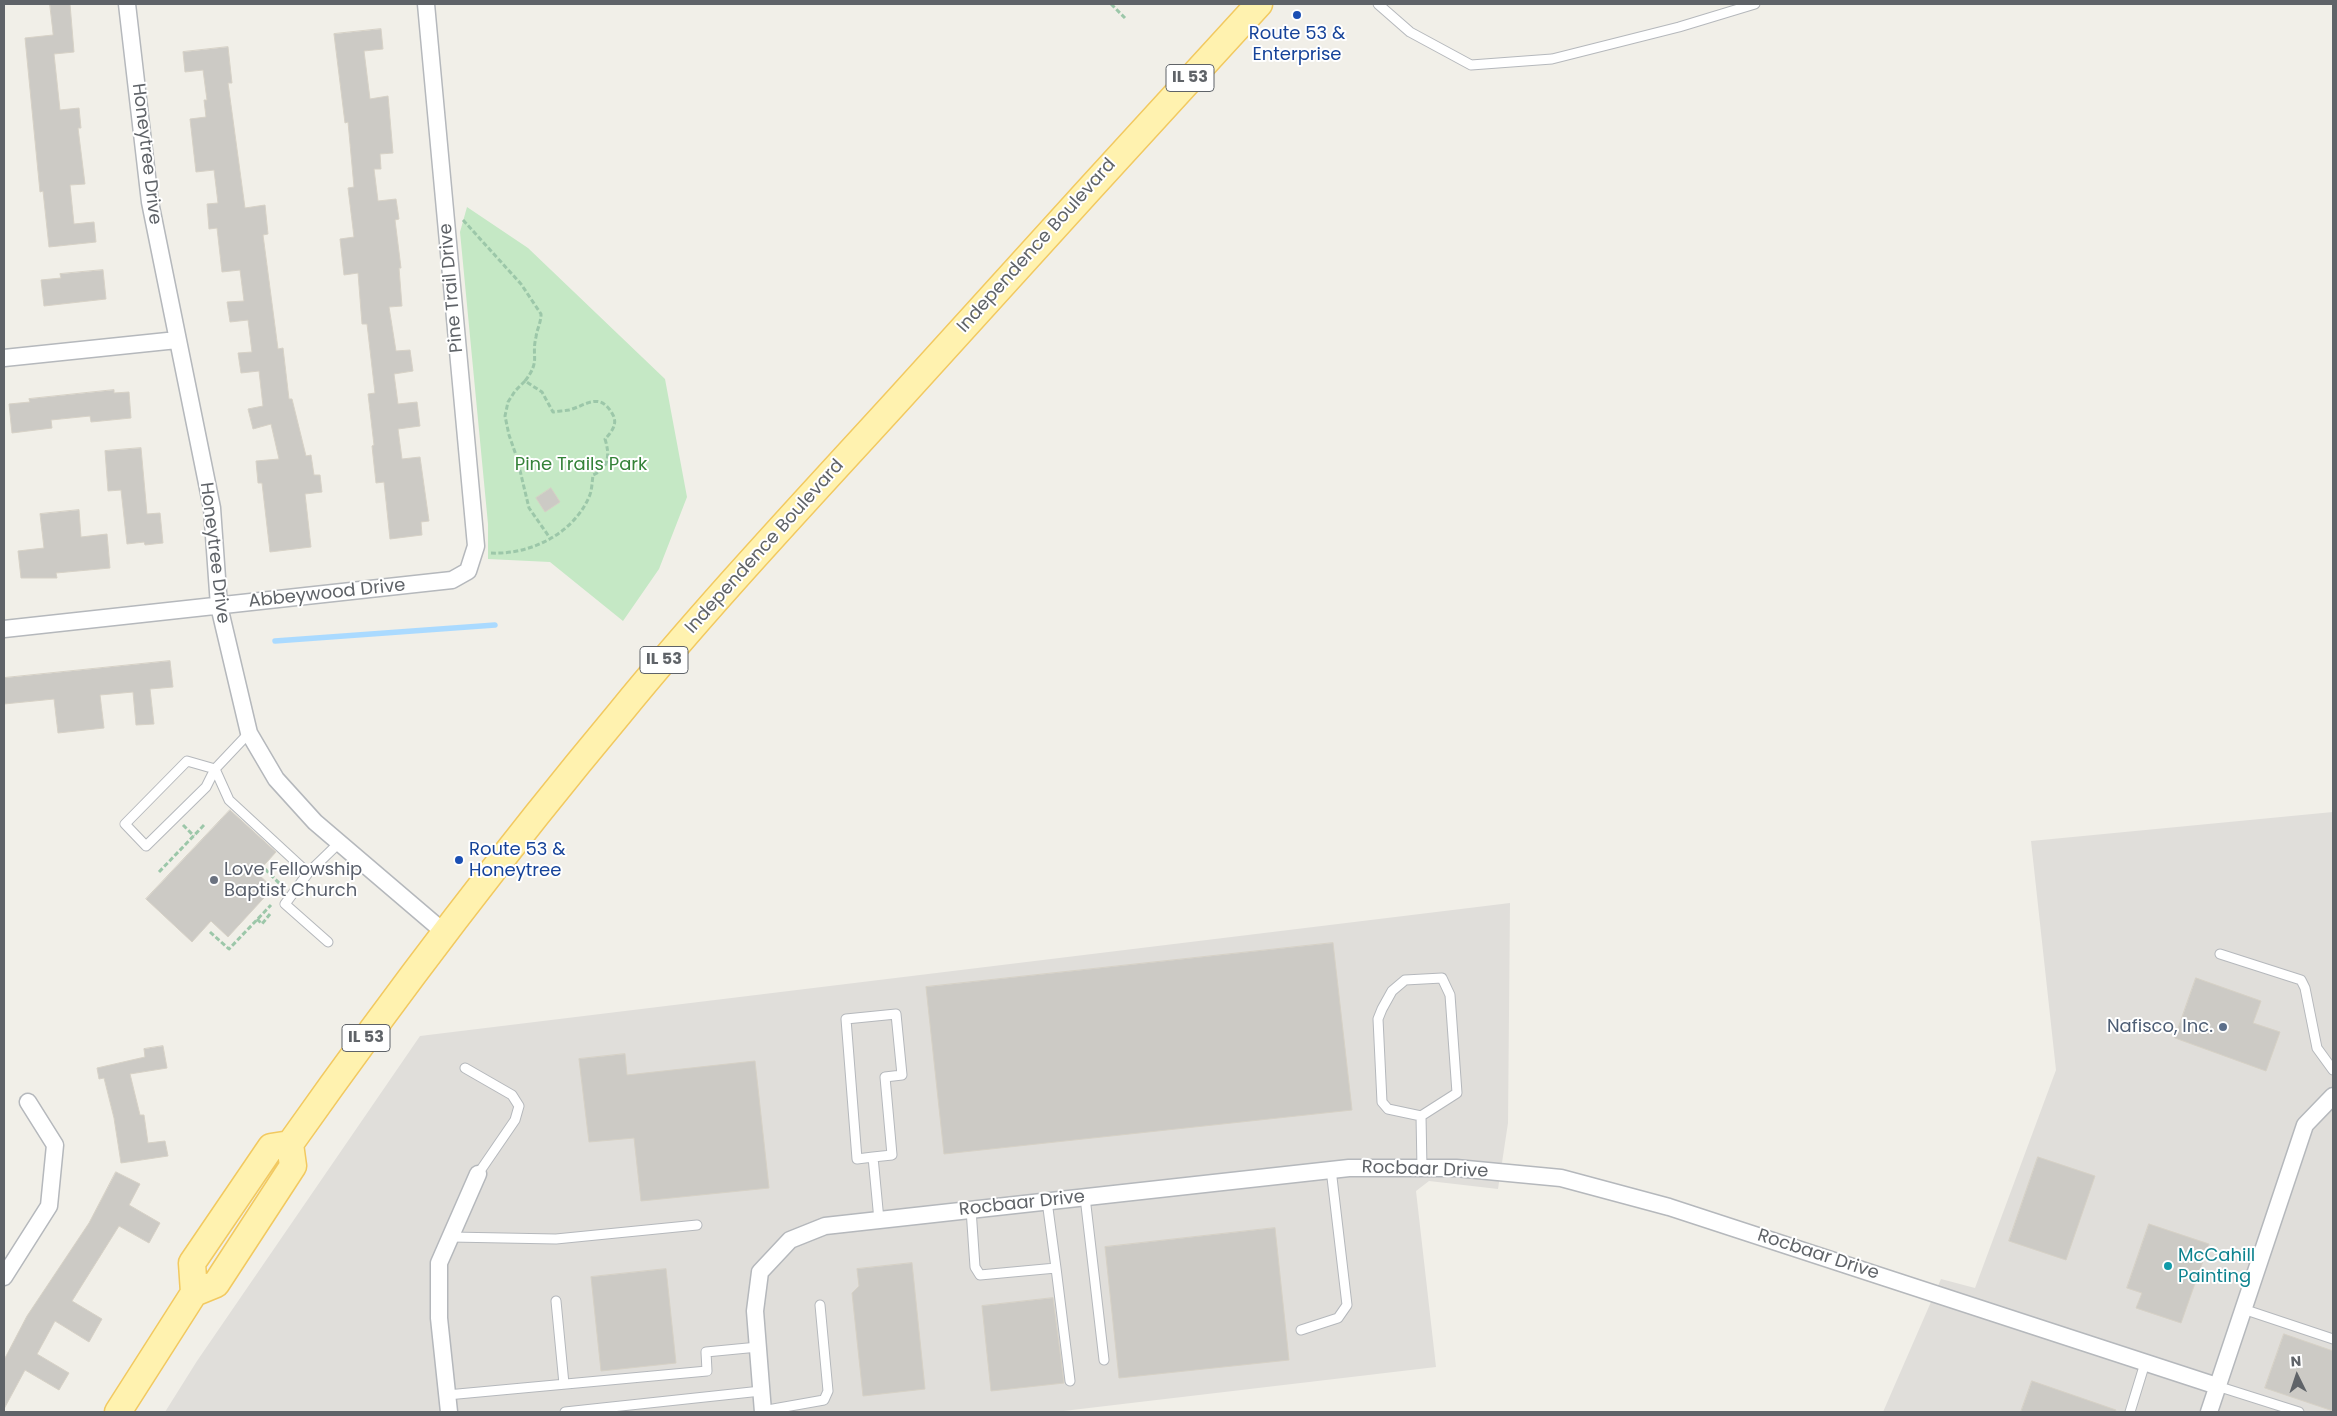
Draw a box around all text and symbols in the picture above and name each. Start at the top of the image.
marker: Route 53 & Enterprise [1291,9,1303,21]
place label: Route 53 & Enterprise [1249,23,1345,66]
road number: IL 53 [1166,64,1214,92]
street label: Honeytree Drive [127,82,165,226]
street label: Independence Boulevard [953,155,1121,337]
street label: Pine Trail Drive [436,222,468,354]
park label: Pine Trails Park [515,454,647,476]
street label: Independence Boulevard [681,456,849,638]
street label: Honeytree Drive [195,481,233,625]
street label: Abbeywood Drive [247,575,407,613]
road number: IL 53 [640,646,688,674]
place label: Route 53 & Honeytree [469,839,566,882]
marker: Route 53 & Honeytree [453,854,465,866]
place label: Love Fellowship Baptist Church [224,859,362,902]
marker: Love Fellowship Baptist Church [208,874,220,886]
place label: Nafisco, Inc. [2107,1016,2213,1038]
marker: Nafisco, Inc. [2217,1021,2229,1033]
road number: IL 53 [342,1024,390,1052]
street label: Rocbaar Drive [1361,1157,1489,1183]
street label: Rocbaar Drive [958,1187,1086,1221]
street label: Rocbaar Drive [1754,1225,1882,1285]
place label: McCahill Painting [2178,1245,2255,1288]
marker: McCahill Painting [2162,1260,2174,1272]
north arrow [2272,1351,2322,1401]
text: N [2290,1351,2302,1371]

